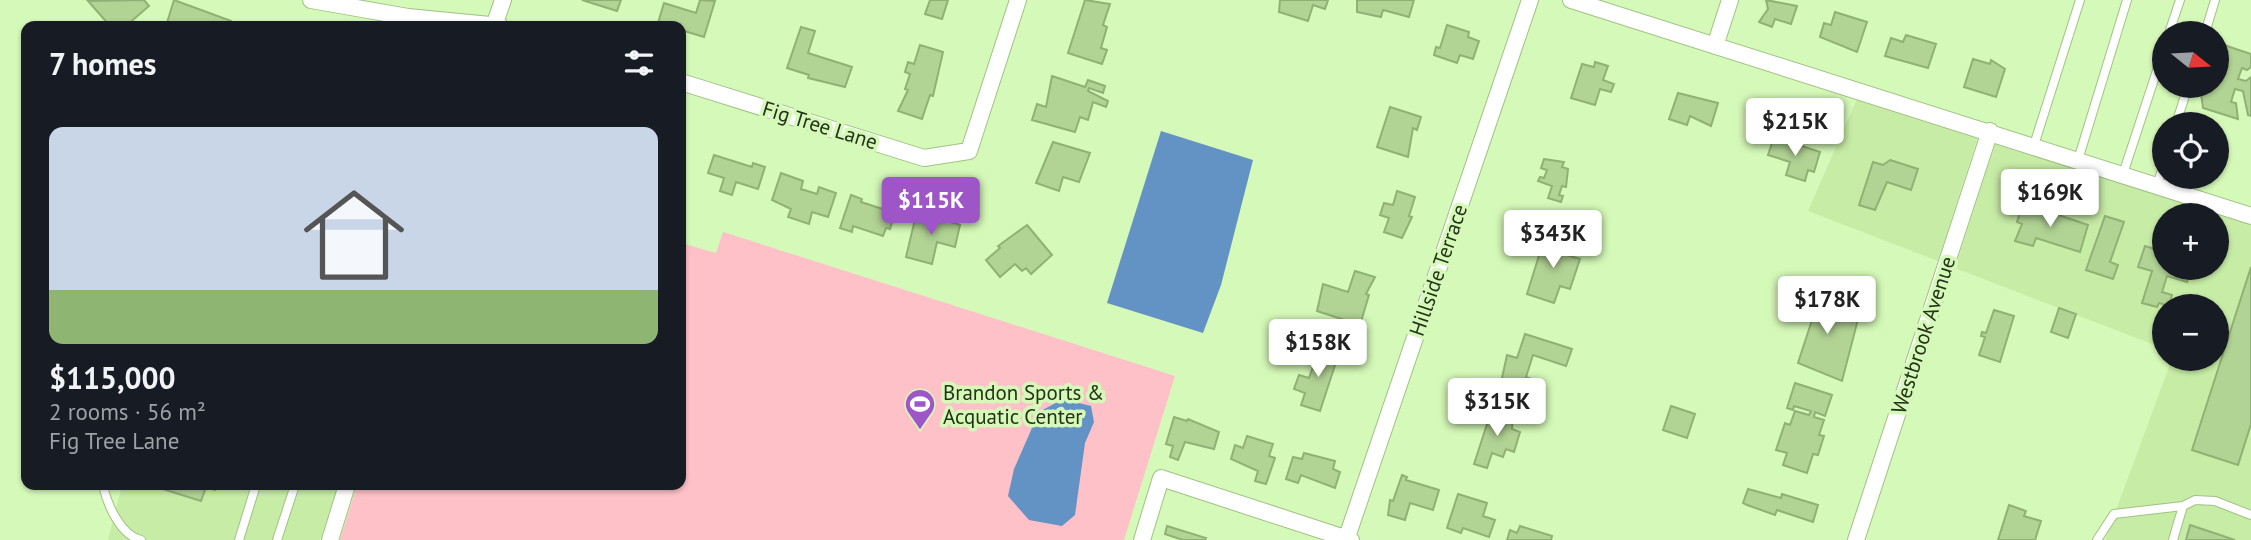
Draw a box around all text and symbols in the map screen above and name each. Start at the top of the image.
north arrow [2152,21,2230,98]
map controls [2152,21,2229,371]
text: 7 homes [49,44,157,83]
icon: filters [620,44,658,82]
street label: Fig Tree Lane [759,95,881,155]
pin: $215K [1746,99,1844,158]
text: $215K [1762,106,1828,135]
button: locate [2152,112,2229,189]
pin: $169K [2001,170,2099,229]
icon: home [291,172,417,298]
pin: $115K [882,177,980,237]
text: $169K [2017,177,2083,206]
text: $115K [898,185,964,214]
street label: Hillside Terrace [1403,201,1473,339]
button: + [2152,203,2229,280]
pin: $343K [1504,210,1602,270]
text: $343K [1520,218,1586,247]
street label: Westbrook Avenue [1885,253,1961,417]
pin: $178K [1778,276,1876,336]
text: $178K [1794,284,1860,313]
button: − [2152,294,2229,371]
pin: $158K [1269,320,1367,379]
text: $158K [1285,327,1351,356]
text: $115,000 [49,358,176,397]
pin: $315K [1448,378,1546,438]
place label: Brandon Sports & Acquatic Center [943,379,1104,430]
text: $315K [1464,386,1530,415]
sports icon: Brandon Sports & Acquatic Center [903,387,937,431]
text: 2 rooms · 56 m² [49,397,206,426]
text: Fig Tree Lane [49,426,179,455]

